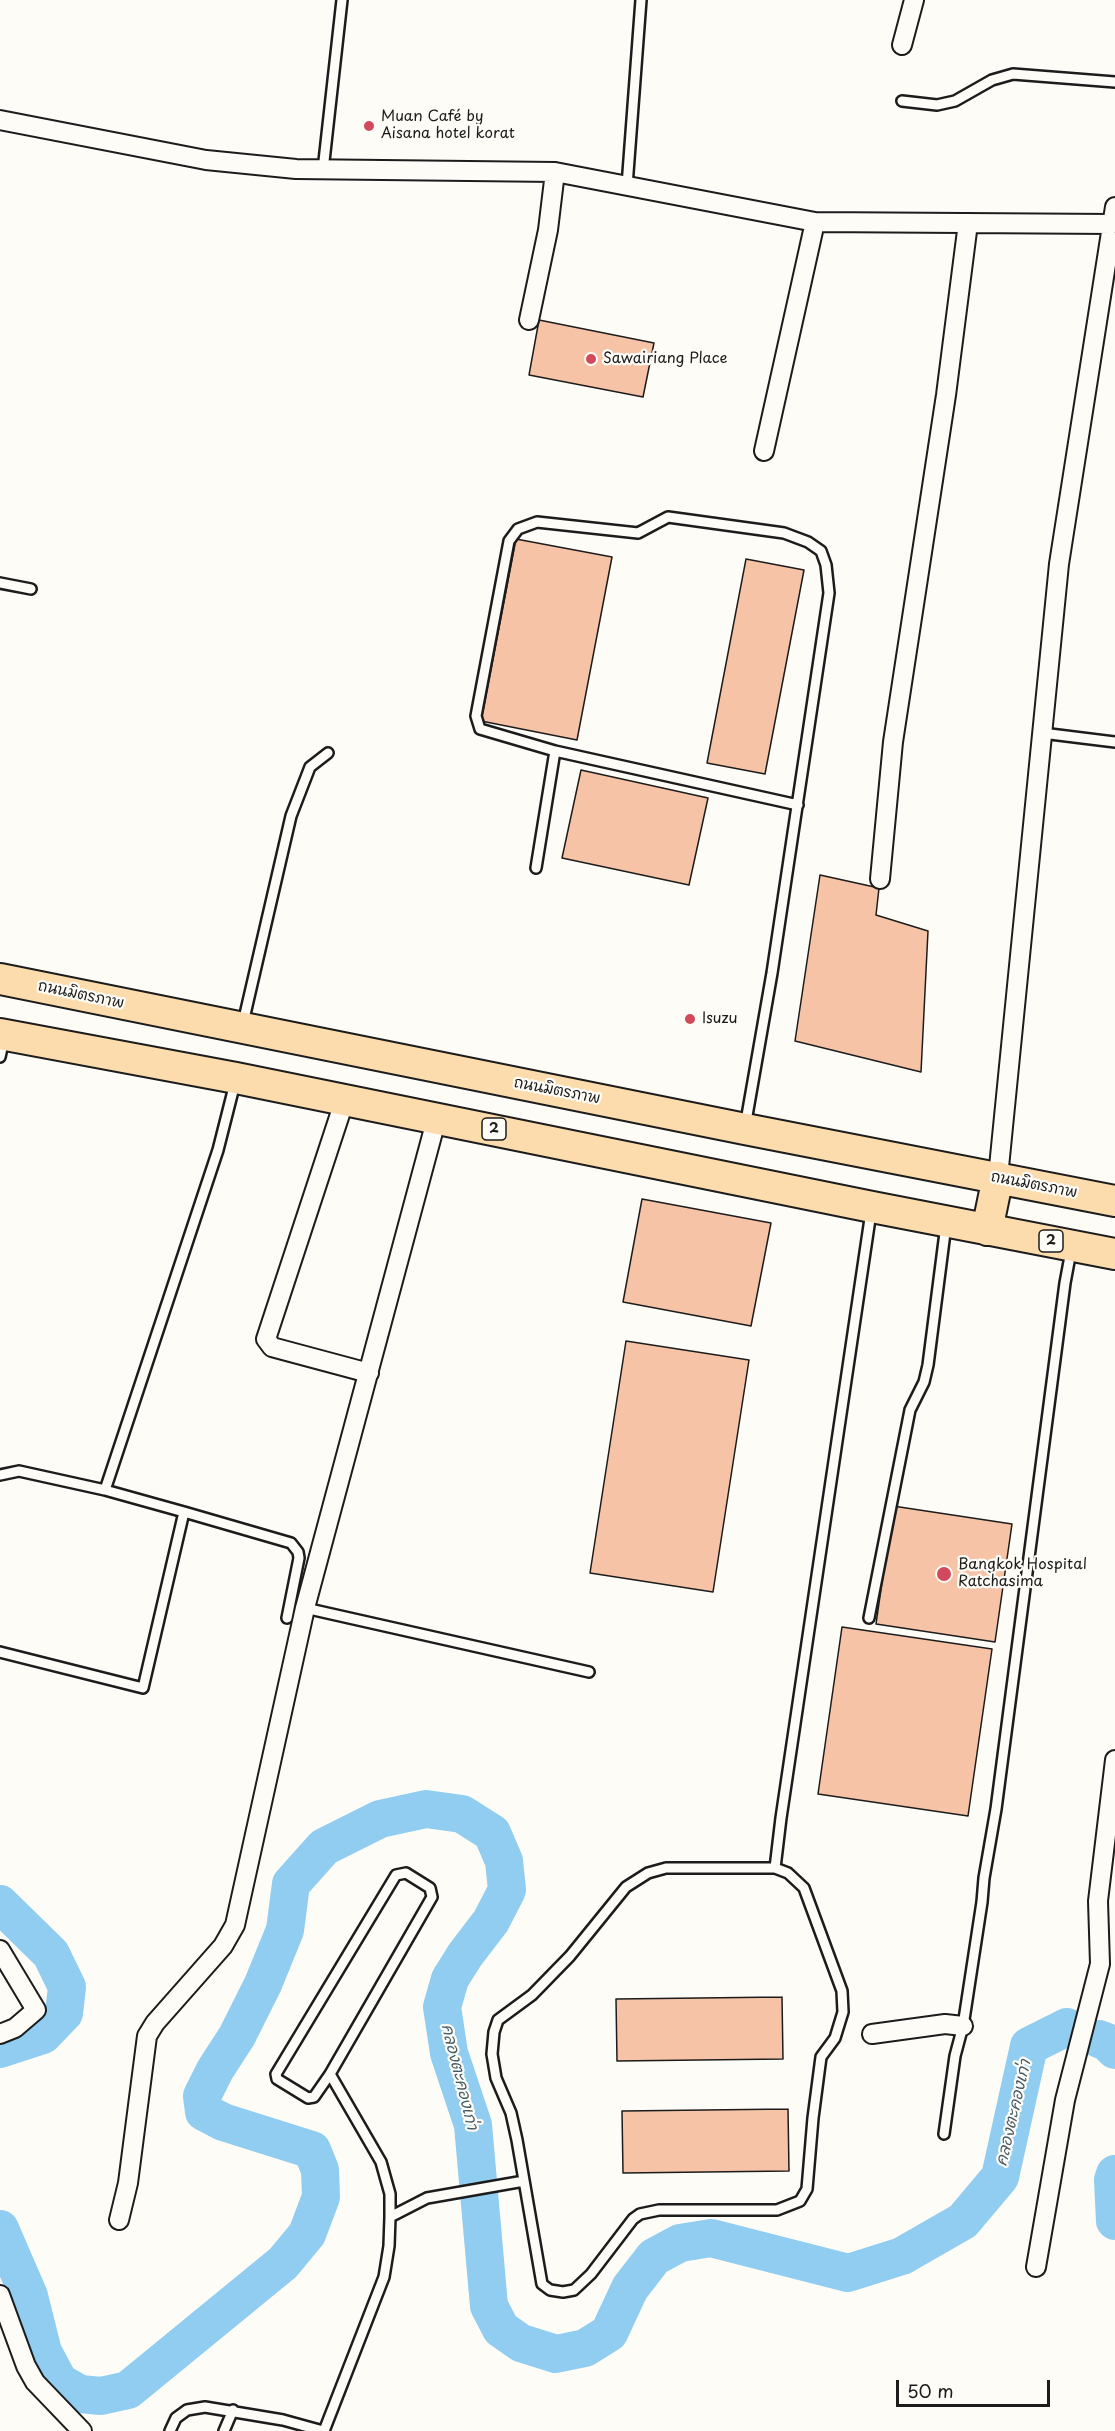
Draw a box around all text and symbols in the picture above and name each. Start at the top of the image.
place label: Muan Café by Aisana hotel korat [381,108,515,143]
marker: Muan Café by Aisana hotel korat [362,119,376,133]
place label: Sawairiang Place [603,350,727,368]
marker: Sawairiang Place [584,352,598,366]
street label: ถนนมิตรภาพ [36,977,126,1013]
place label: Isuzu [702,1010,738,1028]
marker: Isuzu [683,1012,697,1026]
street label: ถนนมิตรภาพ [512,1074,602,1108]
road number: 2 [482,1118,506,1140]
street label: ถนนมิตรภาพ [989,1168,1079,1202]
road number: 2 [1039,1230,1063,1252]
place label: Bangkok Hospital Ratchasima [958,1556,1087,1591]
marker: Bangkok Hospital Ratchasima [935,1565,953,1583]
water label: คลองตะคองเก่า [437,2022,481,2132]
water label: คลองตะคองเก่า [992,2058,1036,2168]
scale bar [899,2368,1054,2406]
text: 50 m [907,2377,954,2404]

